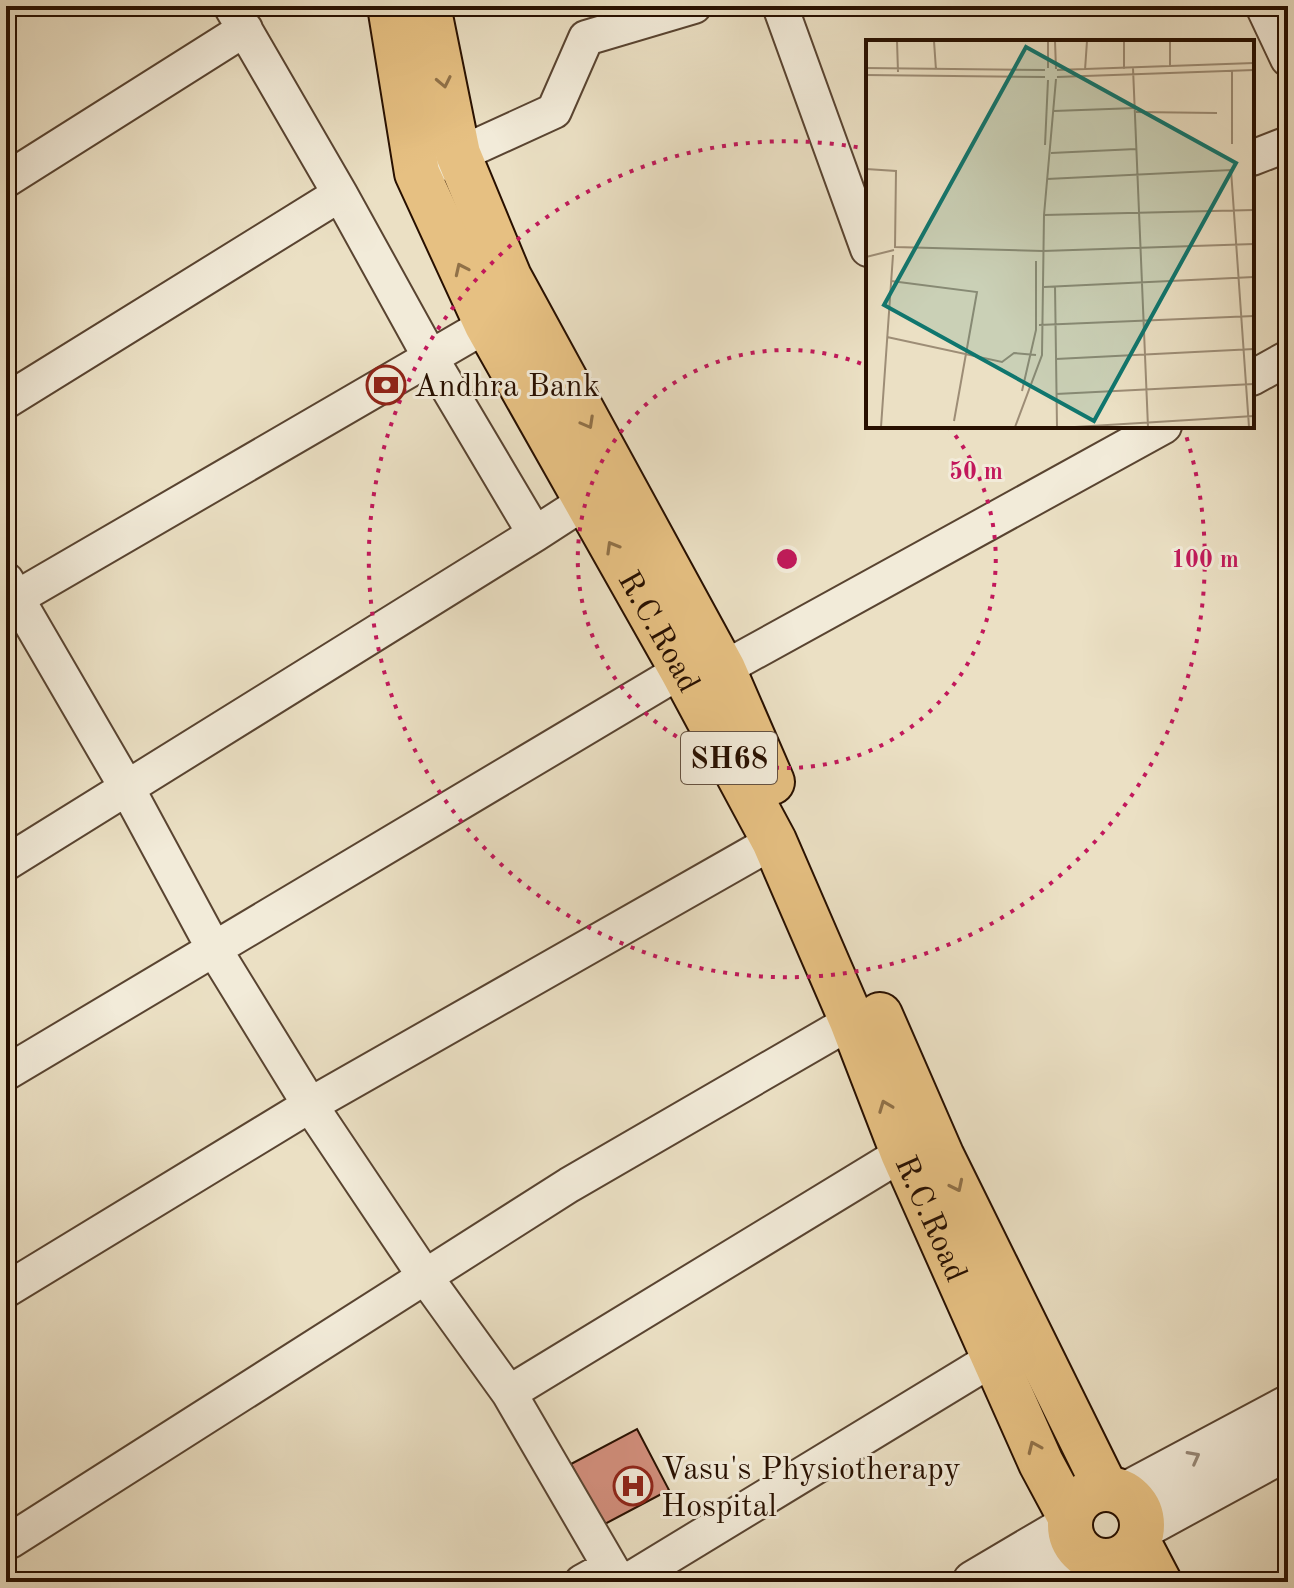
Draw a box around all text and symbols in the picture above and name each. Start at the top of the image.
inset map [866,40,1254,428]
one-way arrow [434,76,451,89]
one-way arrow [455,263,471,277]
bank icon: Andhra Bank [365,364,407,406]
place label: Andhra Bank [414,372,600,404]
one-way arrow [578,414,594,429]
text: 50 m [949,460,1003,485]
one-way arrow [606,541,622,555]
centre of rings [773,545,801,573]
text: 100 m [1171,549,1239,573]
street label: R.C.Road [611,566,704,698]
road number: SH68 [681,732,777,784]
one-way arrow [878,1100,895,1114]
street label: R.C.Road [887,1152,971,1287]
one-way arrow [947,1177,962,1192]
one-way arrow [1028,1441,1044,1455]
one-way arrow [1185,1452,1200,1467]
place label: Vasu's Physiotherapy Hospital [661,1455,961,1524]
hospital icon: Vasu's Physiotherapy Hospital [612,1465,654,1507]

